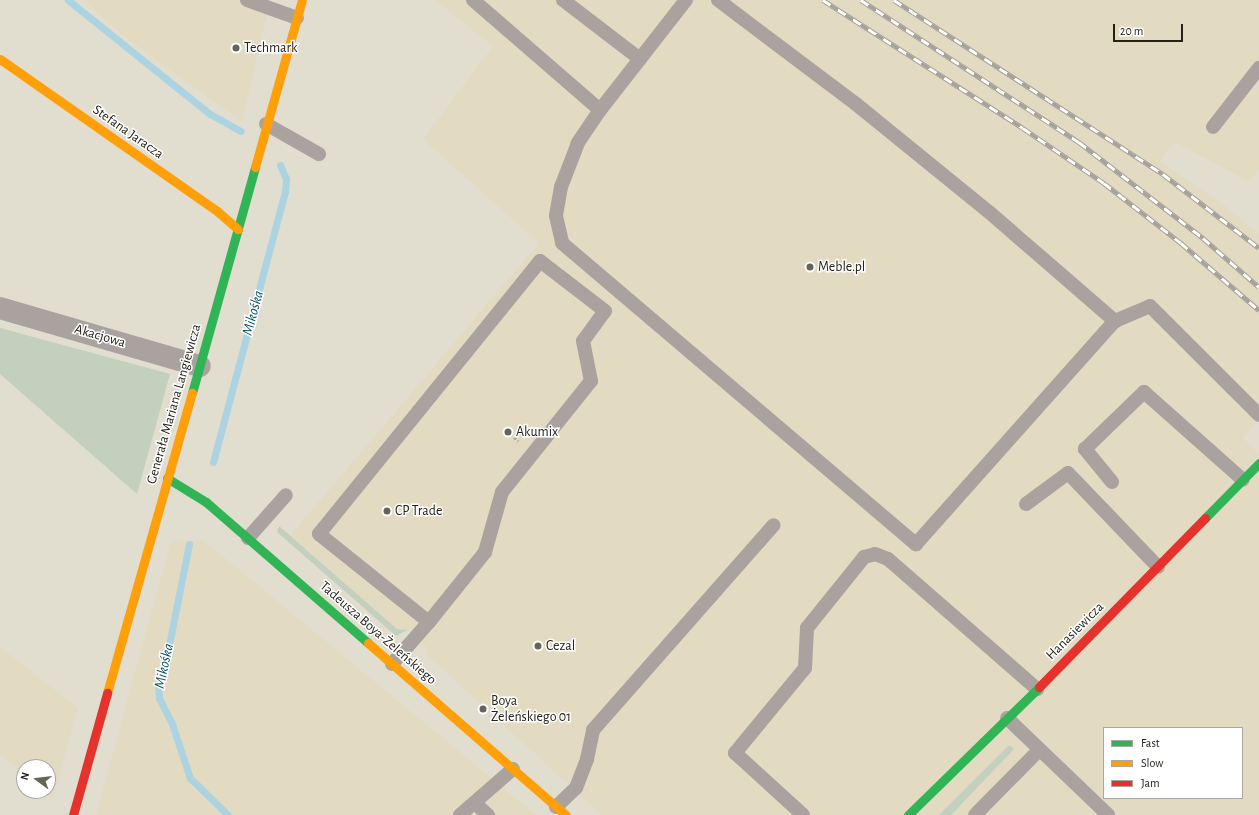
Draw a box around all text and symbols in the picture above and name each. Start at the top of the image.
scale bar [1115,16,1185,42]
text: 20 m [1120,25,1143,37]
place label: Techmark [244,40,297,56]
marker: Techmark [231,43,241,53]
street label: Stefana Jaracza [89,101,167,163]
place label: Meble.pl [818,259,865,275]
marker: Meble.pl [805,262,815,272]
water label: Mikośka [238,289,268,337]
street label: Akacjowa [73,321,127,351]
street label: Generała Mariana Langiewicza [143,322,205,486]
place label: Akumix [516,424,558,440]
marker: Akumix [503,427,513,437]
place label: CP Trade [395,503,442,519]
marker: CP Trade [382,506,392,516]
street label: Tadeusza Boya-Żeleńskiego [316,578,440,688]
street label: Hanasiewicza [1043,599,1107,663]
place label: Cezal [546,638,575,654]
marker: Cezal [533,641,543,651]
water label: Mikośka [150,642,178,690]
place label: Boya Żeleńskiego 01 [491,693,571,726]
marker: Boya Żeleńskiego 01 [478,704,488,714]
legend [1103,727,1243,799]
text: Fast [1141,737,1160,749]
text: Slow [1141,757,1163,769]
north arrow [16,759,56,799]
text: N [19,771,31,781]
text: Jam [1141,777,1160,789]

